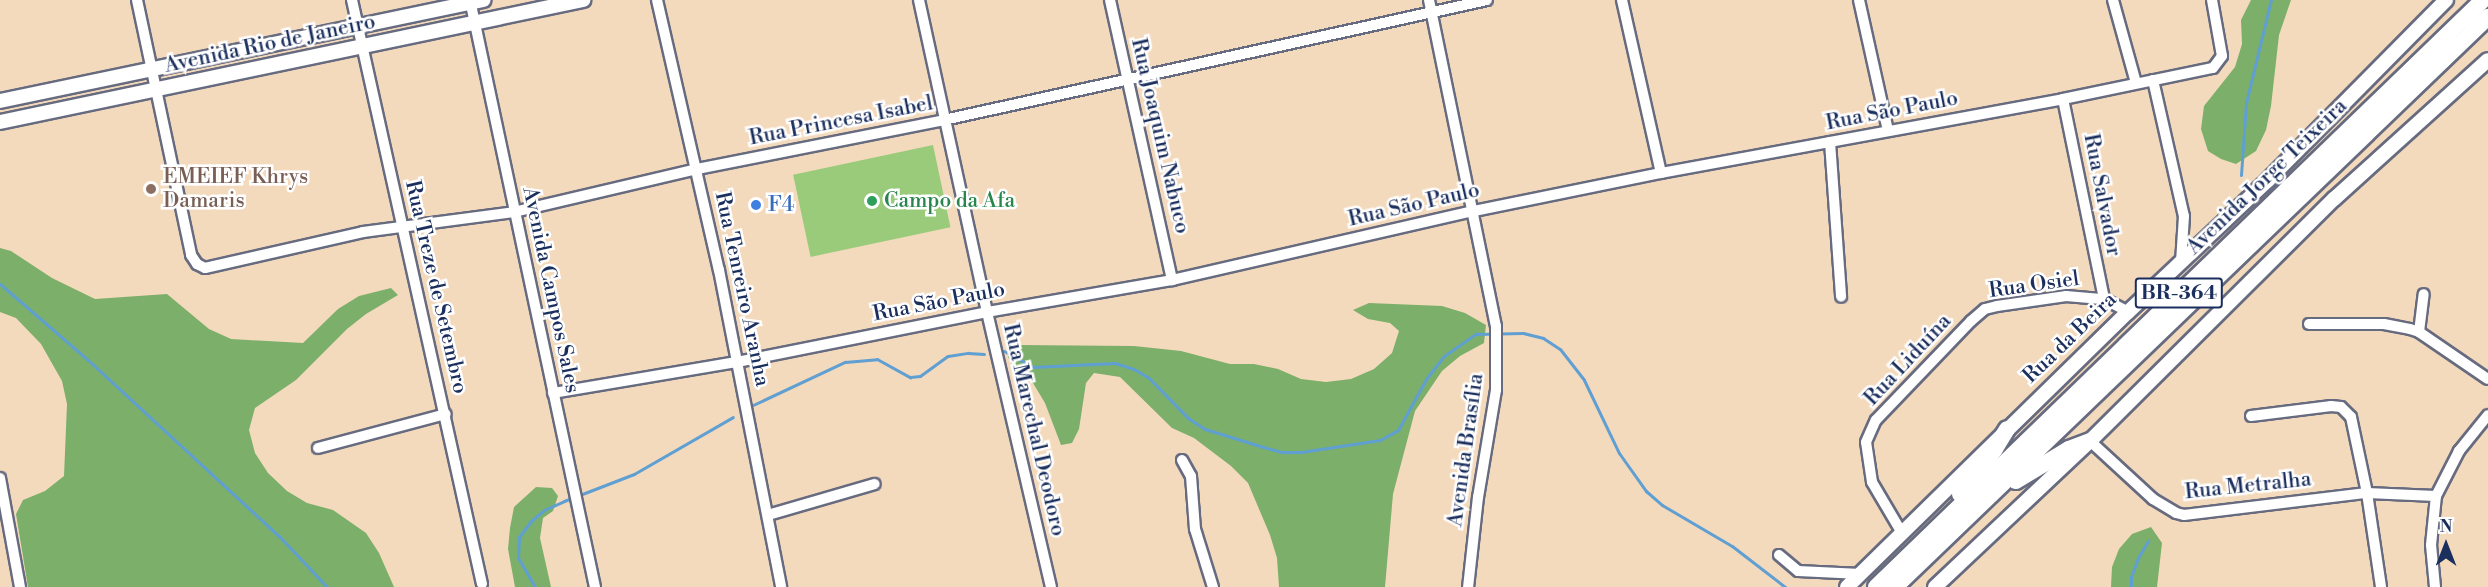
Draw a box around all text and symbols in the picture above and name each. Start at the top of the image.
street label: Avenida Rio de Janeiro [162,9,378,79]
street label: Rua Joaquim Nabuco [1125,36,1195,236]
street label: Rua São Paulo [1824,86,1960,136]
street label: Rua Princesa Isabel [747,91,935,151]
street label: Avenida Jorge Teixeira [2181,94,2353,260]
street label: Rua Salvador [2078,132,2126,258]
place label: EMEIEF Khrys Damaris [163,164,308,214]
street label: Rua Treze de Setembro [399,178,473,396]
street label: Rua São Paulo [1346,178,1482,232]
marker: EMEIEF Khrys Damaris [144,182,158,196]
street label: Avenida Campos Sales [517,185,585,395]
place label: Campo da Afa [884,188,1015,214]
street label: Rua Tenreiro Aranha [709,189,775,389]
place label: F4 [768,192,794,218]
marker: Campo da Afa [865,194,879,208]
marker: F4 [749,198,763,212]
street label: Rua Osiel [1987,266,2081,304]
road number: BR-364 [2134,276,2224,310]
street label: Rua São Paulo [871,277,1007,327]
street label: Rua da Beira [2018,287,2122,389]
street label: Rua Liduína [1859,309,1957,411]
street label: Rua Marechal Deodoro [997,321,1071,539]
street label: Avenida Brasília [1443,372,1489,528]
street label: Rua Metralha [2184,467,2312,505]
north arrow [2416,515,2476,575]
text: N [2440,517,2452,537]

